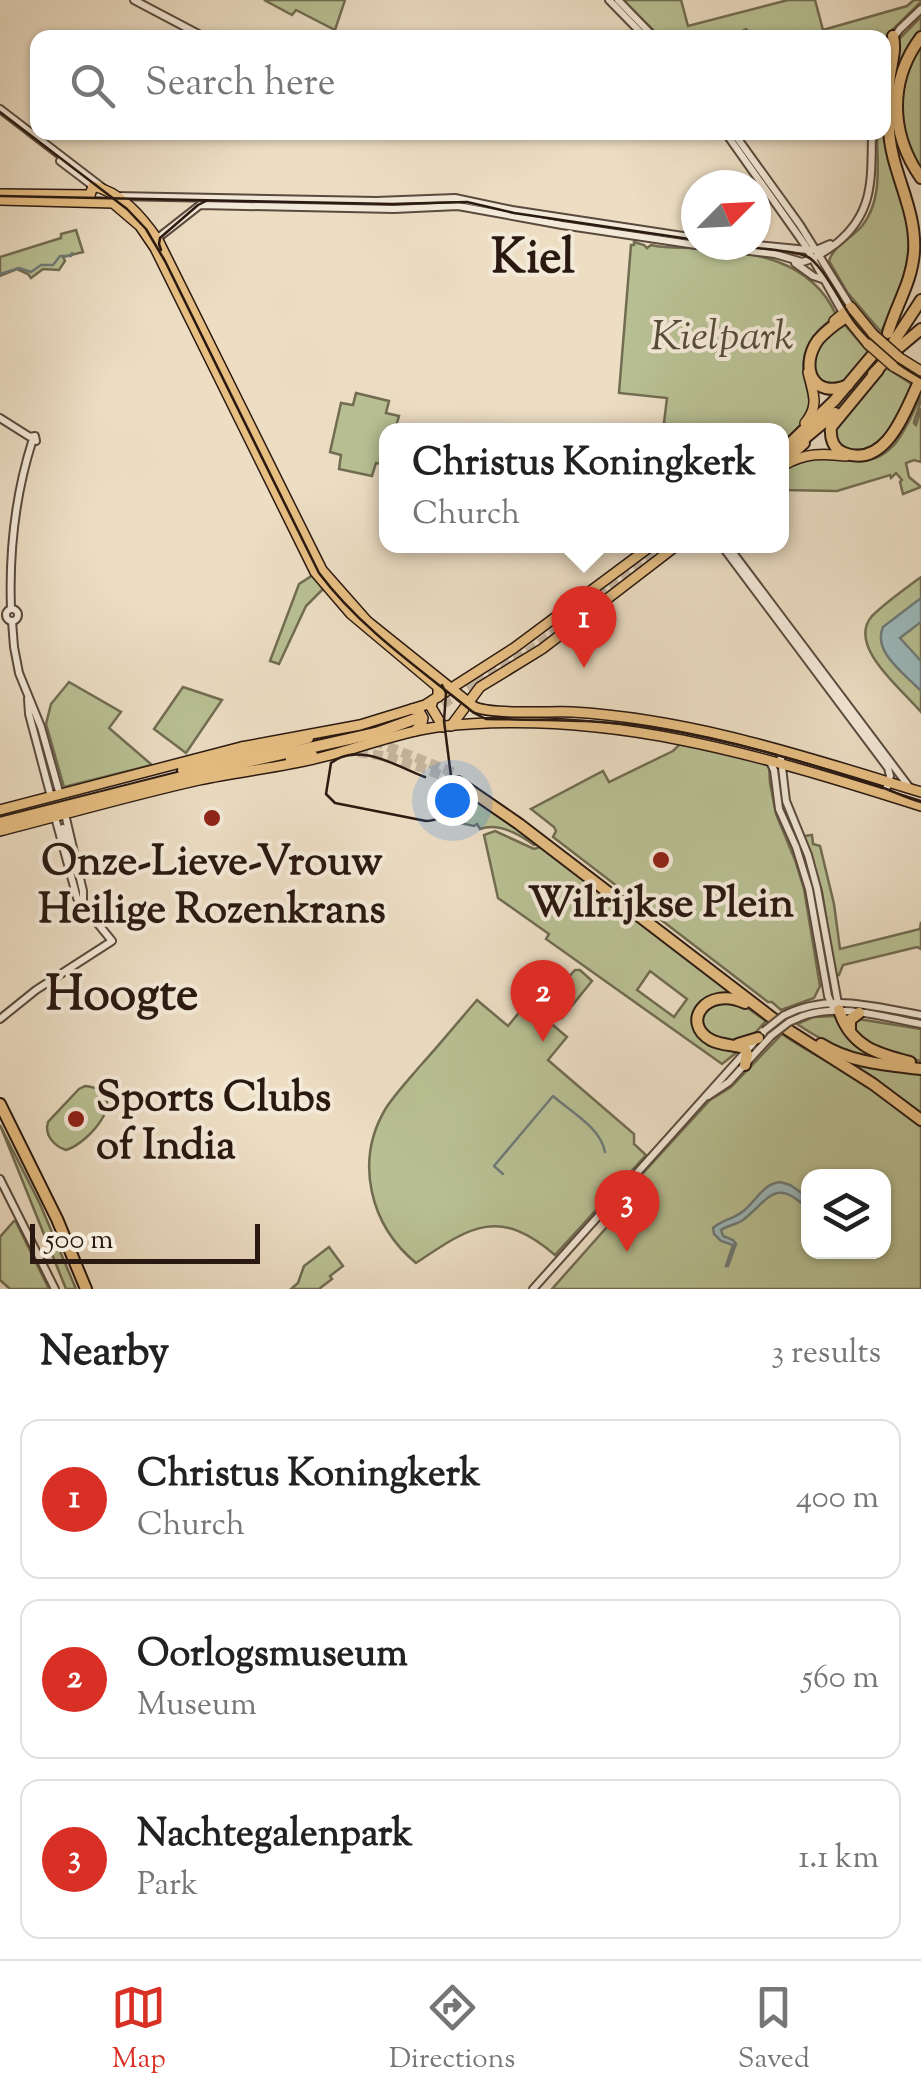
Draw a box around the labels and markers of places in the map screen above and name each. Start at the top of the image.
pin: 1 [552,586,616,668]
marker: Onze-Lieve-Vrouw Heilige Rozenkrans [201,807,223,829]
place label: Onze-Lieve-Vrouw Heilige Rozenkrans [38,834,386,942]
marker: Wilrijkse Plein [650,849,672,871]
place label: Wilrijkse Plein [528,876,794,936]
pin: 2 [510,960,576,1042]
place label: Sports Clubs of India [96,1070,331,1178]
marker: Sports Clubs of India [65,1108,87,1130]
pin: 3 [594,1170,660,1252]

